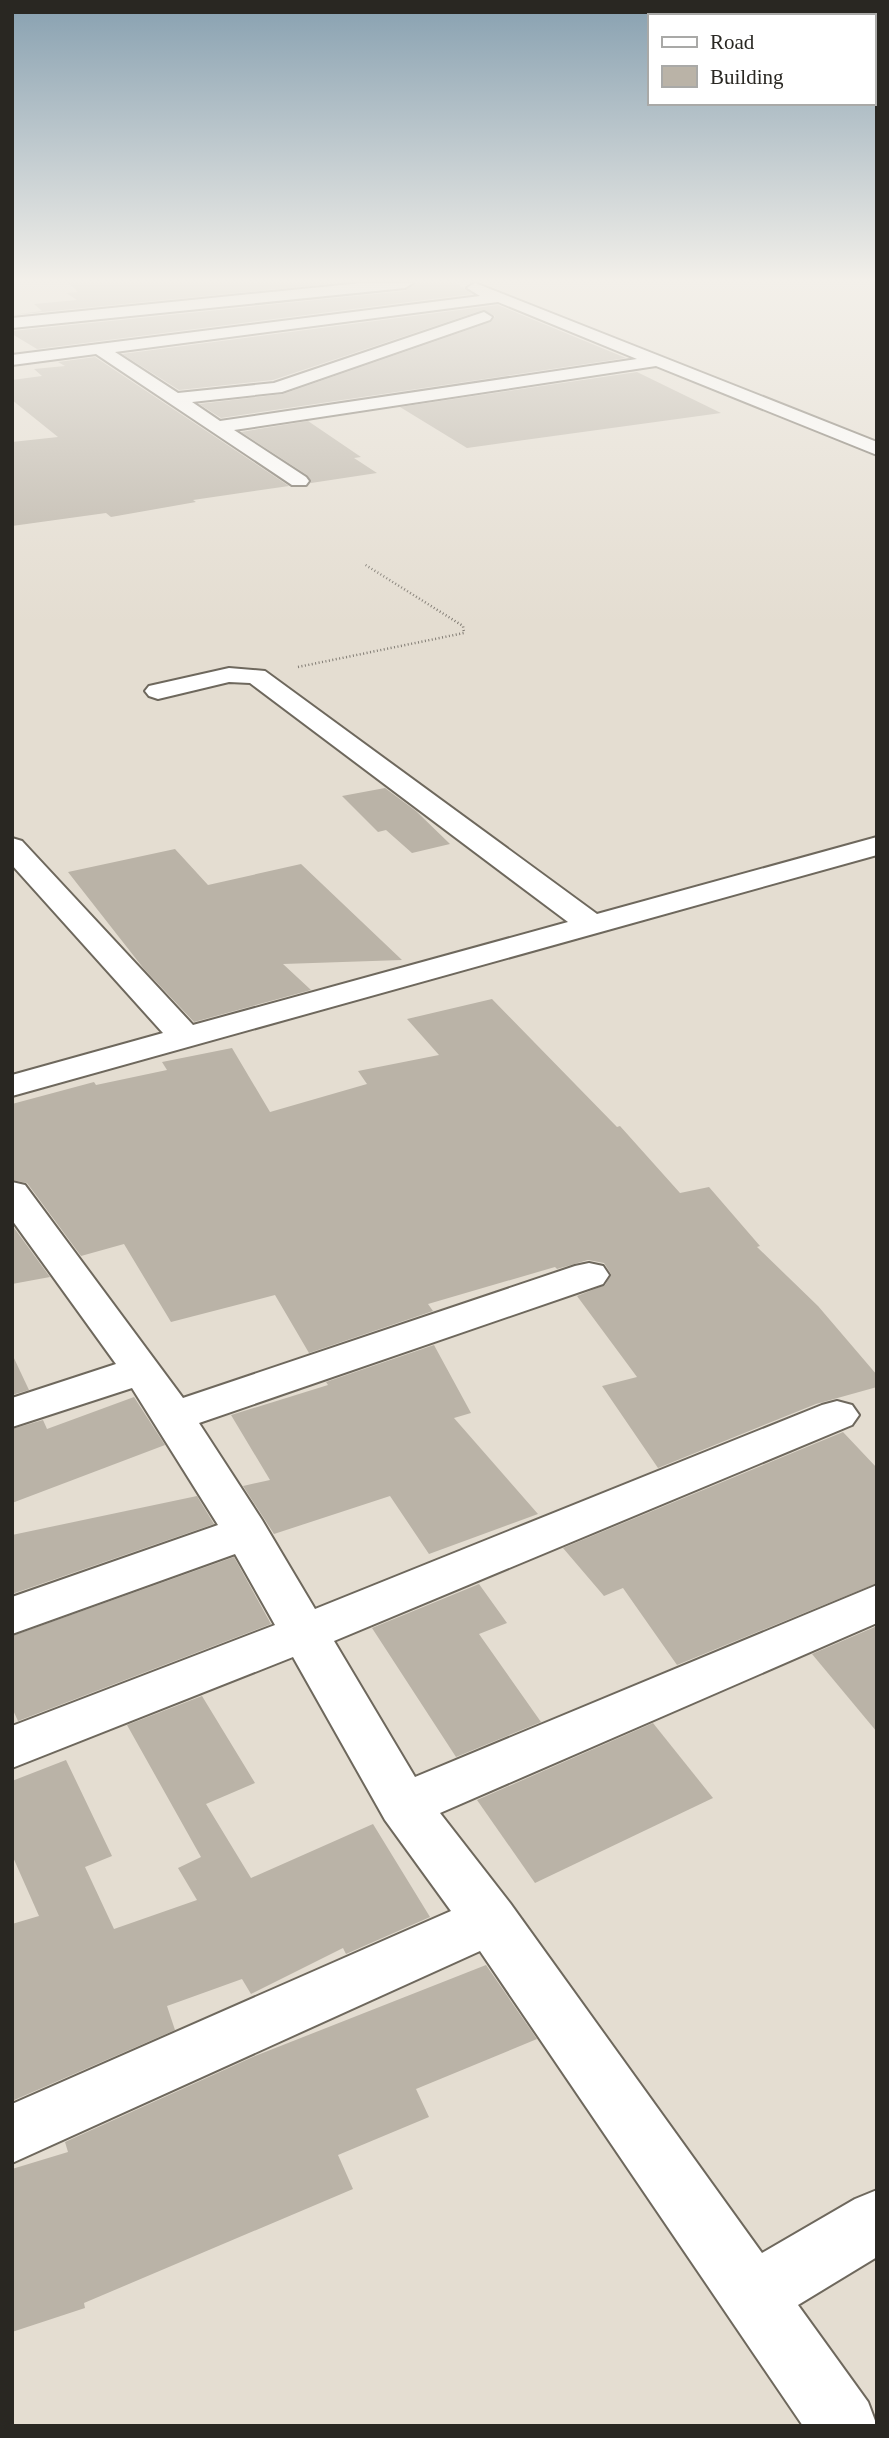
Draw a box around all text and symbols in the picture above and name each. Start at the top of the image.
legend [648,14,875,105]
text: Road [710,30,755,54]
text: Building [710,65,784,89]

